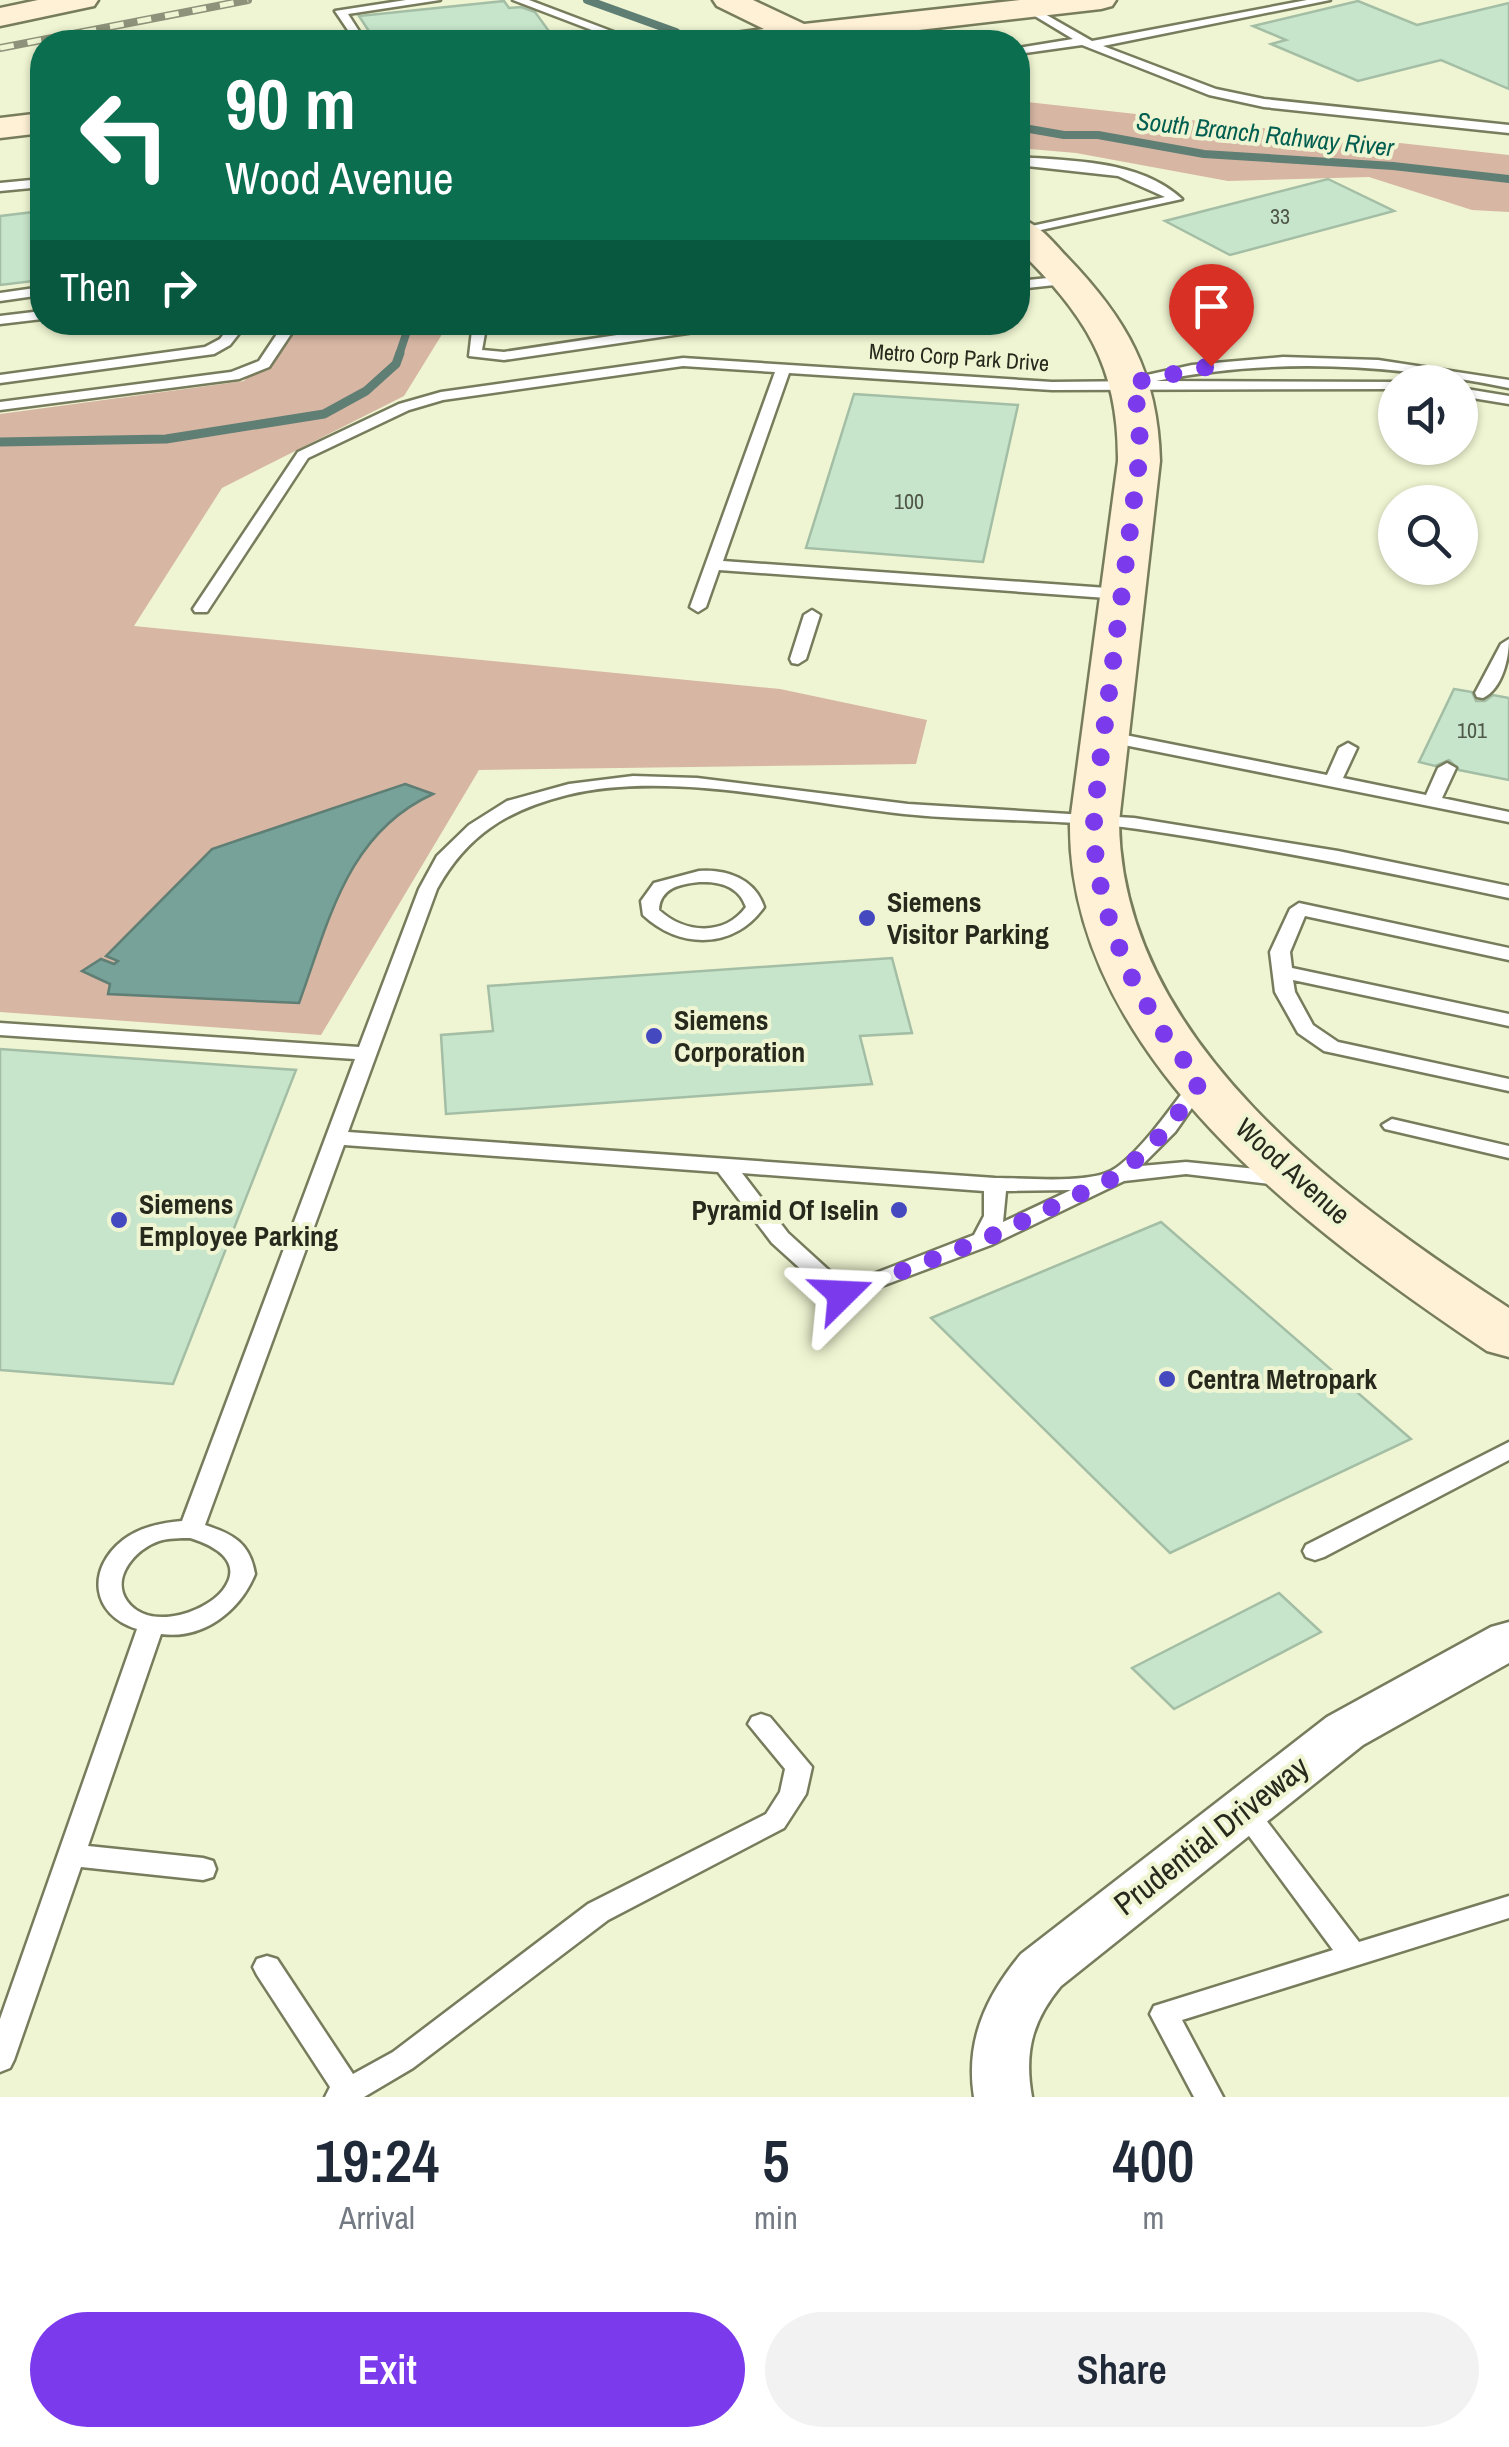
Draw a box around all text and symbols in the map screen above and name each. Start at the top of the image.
text: 90 m [225,57,356,151]
icon: left [60,70,190,200]
water label: South Branch Rahway River [1135,104,1397,165]
text: Wood Avenue [225,147,454,208]
house number: 33 [1270,201,1290,231]
icon: right [151,260,206,315]
text: Then [60,262,131,313]
pin [1169,264,1254,367]
icon: arrive [1184,279,1239,334]
street label: Metro Corp Park Drive [868,336,1050,378]
map controls [1378,365,1478,585]
button: sound [1378,365,1478,465]
button: search [1378,485,1478,585]
house number: 100 [894,486,924,516]
house number: 101 [1457,715,1487,745]
place label: Siemens Visitor Parking [887,883,1049,953]
marker: Siemens Visitor Parking [856,907,878,929]
place label: Siemens Corporation [674,1001,805,1071]
marker: Siemens Corporation [643,1025,665,1047]
street label: Wood Avenue [1227,1109,1359,1233]
place label: Siemens Employee Parking [139,1185,338,1255]
place label: Pyramid Of Iselin [691,1191,879,1229]
marker: Pyramid Of Iselin [888,1199,910,1221]
marker: Siemens Employee Parking [108,1209,130,1231]
position arrow [790,1242,894,1346]
place label: Centra Metropark [1187,1360,1377,1398]
marker: Centra Metropark [1156,1368,1178,1390]
street label: Prudential Driveway [1105,1745,1317,1925]
text: 19:24 [315,2120,439,2201]
text: 5 [762,2120,790,2201]
text: 400 [1112,2120,1194,2201]
text: Arrival [339,2196,415,2239]
text: min [754,2196,798,2239]
text: m [1142,2196,1164,2239]
button: Exit [30,2312,745,2427]
button: Share [765,2312,1479,2427]

